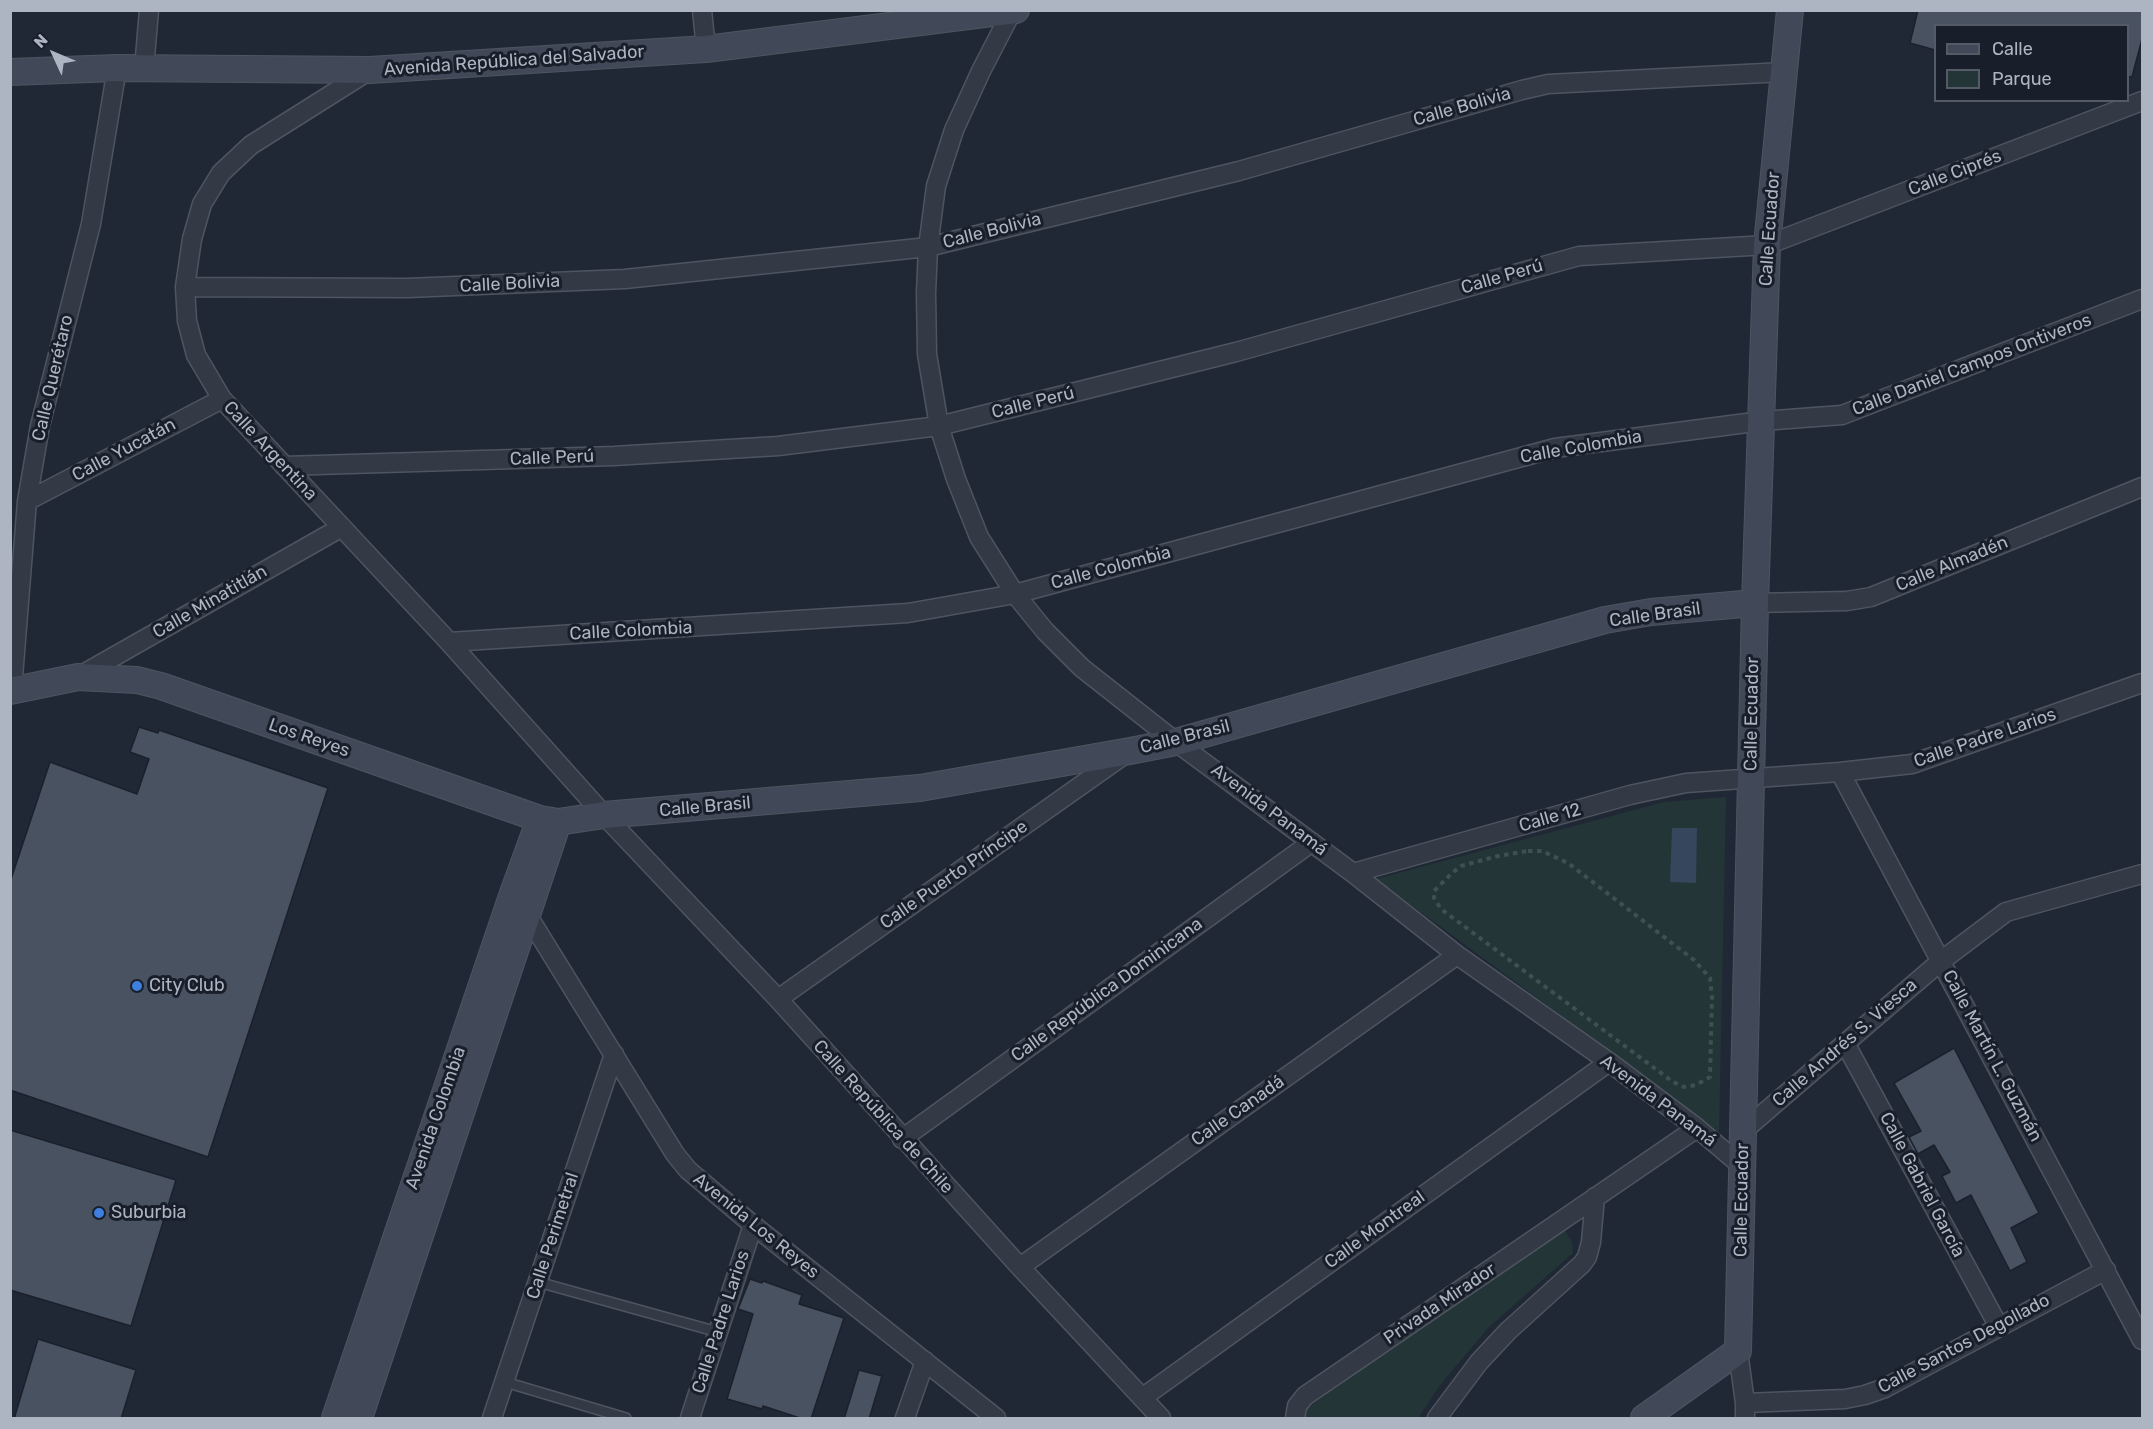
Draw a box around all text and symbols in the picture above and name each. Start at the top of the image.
north arrow [24,24,84,84]
legend [1934,24,2129,102]
text: N [30,30,52,52]
text: Calle [1992,38,2033,60]
street label: Avenida República del Salvador [383,41,645,81]
text: Parque [1992,68,2052,90]
street label: Calle Bolivia [1411,83,1513,131]
street label: Calle Ciprés [1905,145,2005,201]
street label: Calle Ecuador [1755,171,1785,287]
street label: Calle Bolivia [941,208,1043,254]
street label: Calle Perú [1458,255,1546,299]
street label: Calle Bolivia [459,271,561,297]
street label: Calle Daniel Campos Ontiveros [1849,309,2095,421]
street label: Calle Querétaro [28,313,78,443]
street label: Calle Perú [989,382,1077,424]
street label: Calle Argentina [219,397,321,505]
street label: Calle Yucatán [69,414,179,486]
street label: Calle Colombia [1518,426,1644,468]
street label: Calle Perú [509,446,595,470]
street label: Calle Almadén [1893,532,2011,596]
street label: Calle Colombia [1049,542,1173,594]
street label: Calle Minatitlán [149,561,271,643]
street label: Calle Brasil [1608,598,1702,632]
street label: Calle Colombia [569,617,693,645]
street label: Calle Ecuador [1740,657,1764,771]
street label: Calle Padre Larios [1911,704,2059,772]
street label: Los Reyes [266,714,352,762]
street label: Calle Brasil [1138,715,1232,759]
street label: Avenida Panamá [1207,759,1331,861]
street label: Calle Brasil [658,792,752,822]
street label: Calle 12 [1517,799,1583,837]
street label: Calle Puerto Príncipe [876,816,1032,934]
street label: Calle República Dominicana [1007,913,1207,1067]
street label: Calle Martín L. Guzmán [1938,967,2046,1145]
street label: Calle Andrés S. Viesca [1768,974,1922,1112]
place label: City Club [149,975,225,997]
marker: City Club [130,979,144,993]
street label: Calle República de Chile [808,1036,958,1198]
street label: Avenida Colombia [401,1044,471,1192]
street label: Avenida Panamá [1596,1050,1720,1152]
street label: Calle Canadá [1187,1071,1289,1151]
street label: Calle Gabriel García [1875,1109,1969,1261]
street label: Calle Ecuador [1730,1143,1754,1257]
street label: Avenida Los Reyes [689,1169,823,1283]
street label: Calle Perimetral [522,1170,584,1302]
street label: Calle Montreal [1321,1186,1429,1274]
place label: Suburbia [111,1202,186,1224]
marker: Suburbia [92,1206,106,1220]
street label: Calle Padre Larios [688,1248,754,1396]
street label: Privada Mirador [1380,1259,1500,1349]
street label: Calle Santos Degollado [1874,1290,2054,1398]

